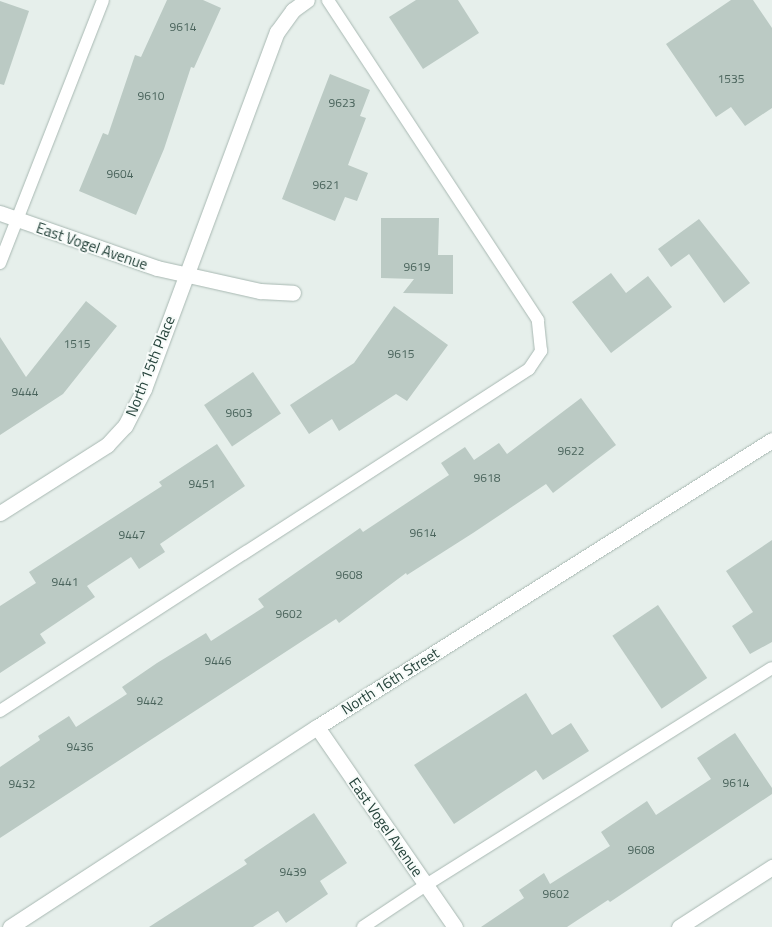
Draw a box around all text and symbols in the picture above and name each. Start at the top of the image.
house number: 9614 [170,20,196,34]
house number: 1535 [718,72,744,86]
house number: 9610 [138,89,164,103]
house number: 9623 [329,96,355,110]
house number: 9604 [107,167,133,181]
house number: 9621 [313,178,339,192]
street label: East Vogel Avenue [34,219,150,273]
house number: 9619 [404,260,430,274]
street label: North 15th Place [122,313,178,419]
house number: 1515 [64,337,90,351]
house number: 9615 [388,347,414,361]
house number: 9444 [12,385,38,399]
house number: 9603 [226,406,252,420]
house number: 9622 [558,444,584,458]
house number: 9618 [474,471,500,485]
house number: 9451 [189,477,215,491]
house number: 9614 [410,526,436,540]
house number: 9447 [119,528,145,542]
house number: 9608 [336,568,362,582]
house number: 9441 [52,575,78,589]
house number: 9602 [276,607,302,621]
street label: North 16th Street [338,644,442,718]
house number: 9446 [205,654,231,668]
house number: 9442 [137,694,163,708]
house number: 9436 [67,740,93,754]
street label: East Vogel Avenue [345,774,427,880]
house number: 9614 [723,776,749,790]
house number: 9432 [9,777,35,791]
house number: 9608 [628,843,654,857]
house number: 9439 [280,865,306,879]
house number: 9602 [543,887,569,901]

